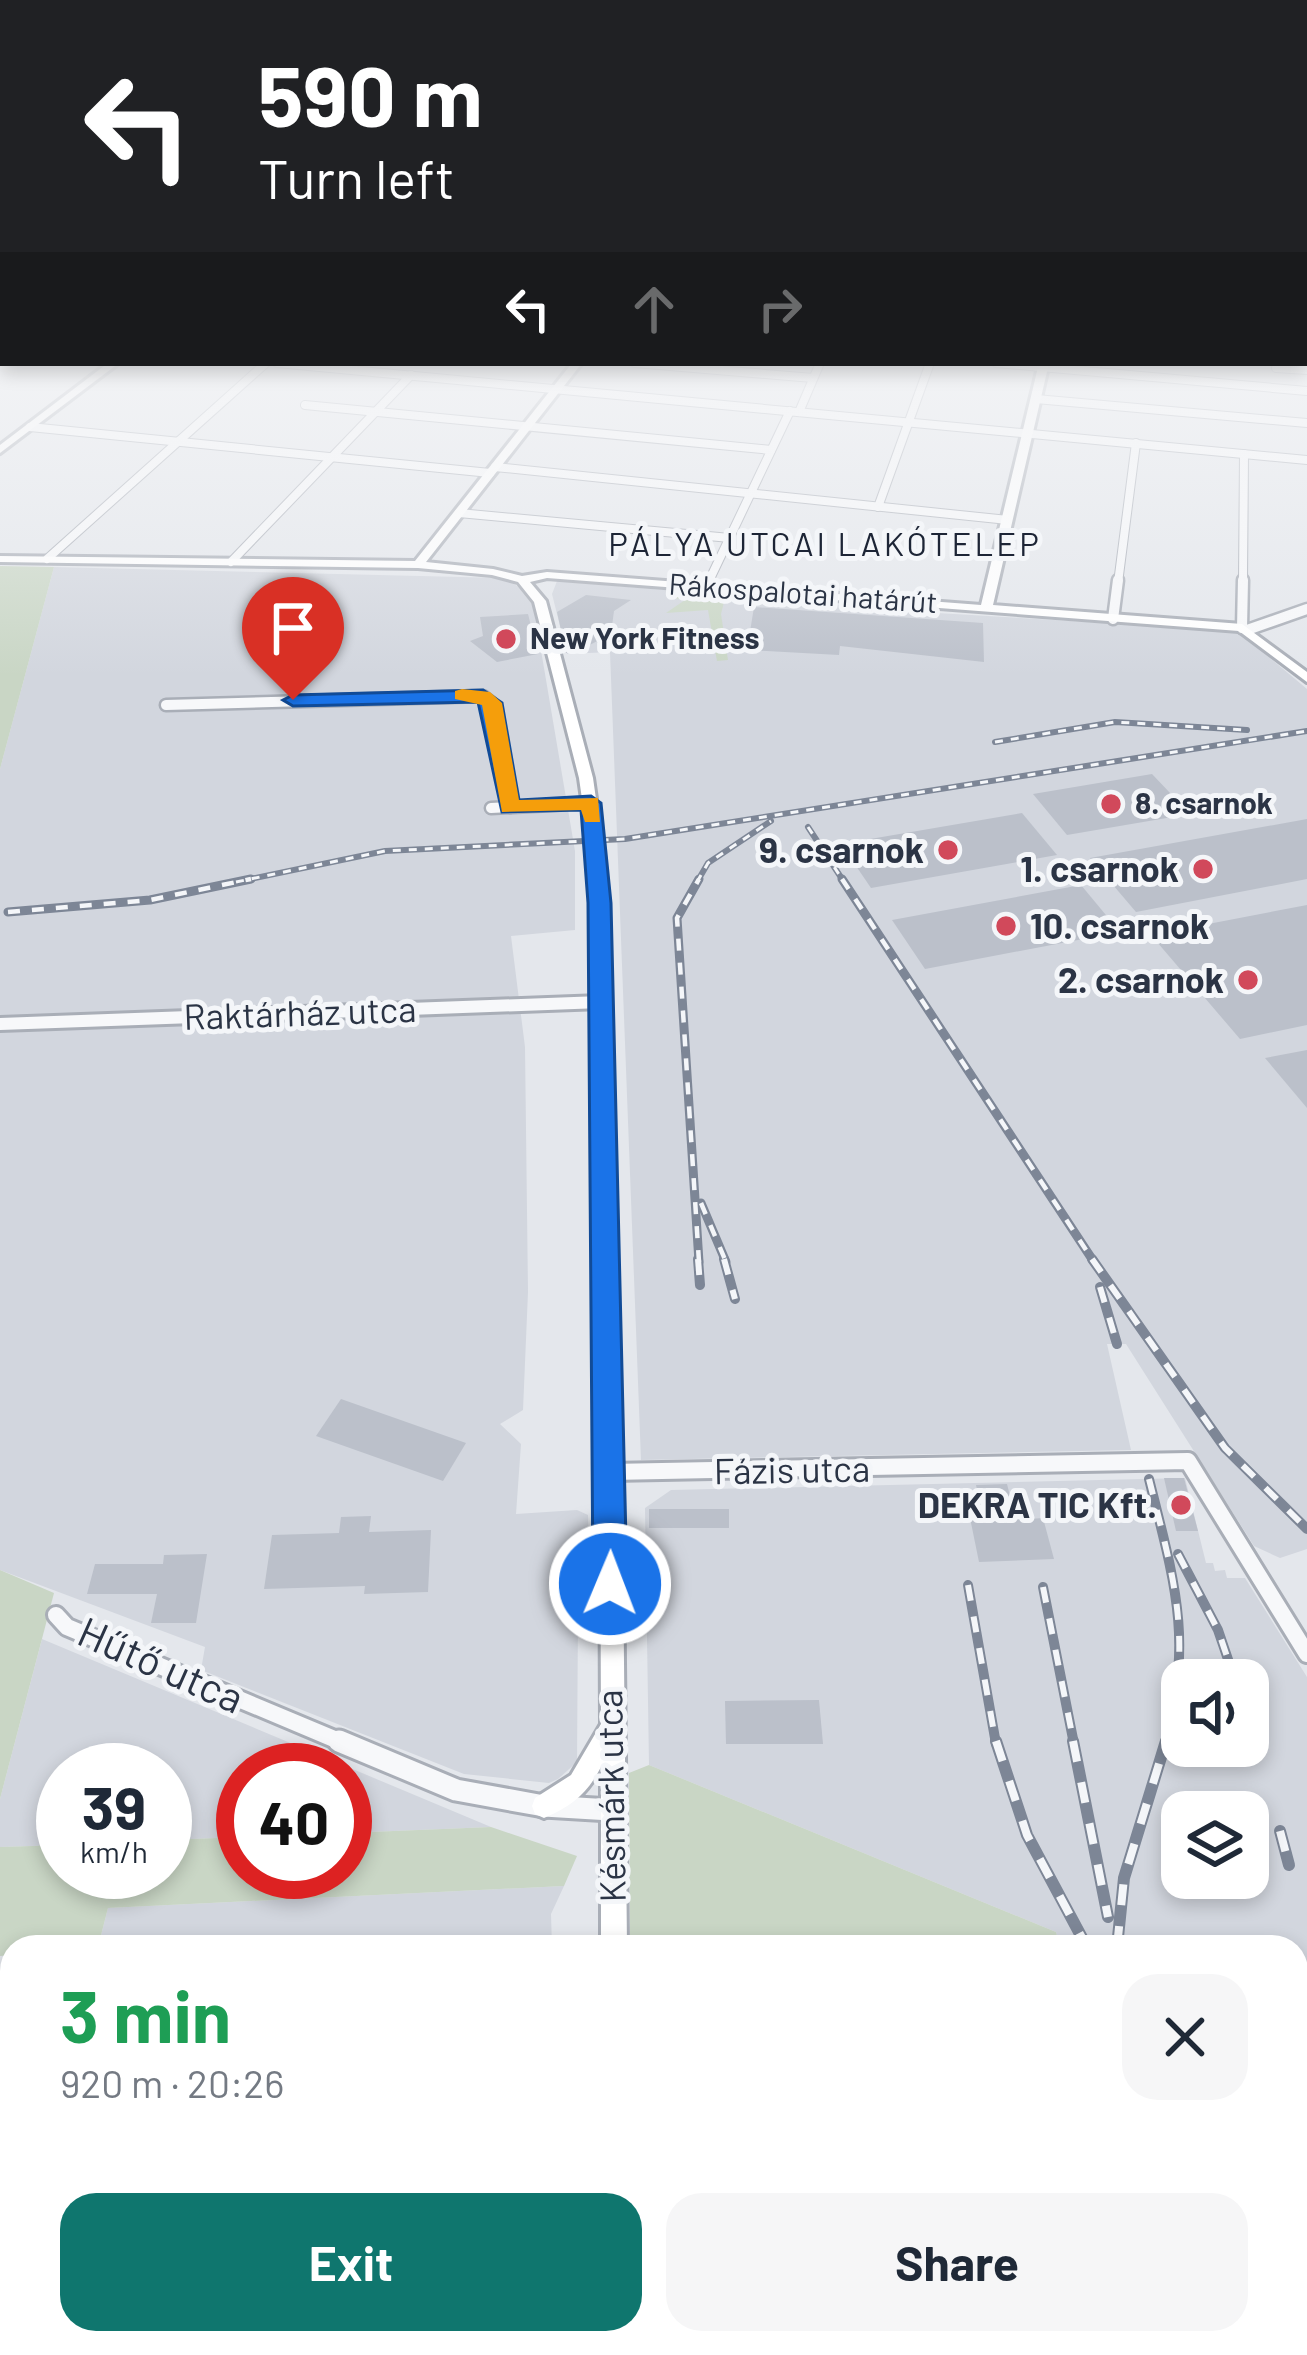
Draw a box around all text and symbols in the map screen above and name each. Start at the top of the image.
text: 590 m [258,43,483,144]
icon: left [60,48,216,204]
text: Turn left [258,145,455,210]
icon: left [495,276,561,342]
icon: ahead [621,276,687,342]
icon: right [747,276,813,342]
district label: PÁLYA UTCAI LAKÓTELEP [608,523,1042,563]
street label: Rákospalotai határút [668,565,939,619]
pin [242,577,344,700]
icon: arrive [260,595,326,661]
place label: New York Fitness [530,619,760,655]
marker: New York Fitness [493,626,519,652]
place label: 8. csarnok [1135,784,1273,820]
marker: 8. csarnok [1098,791,1124,817]
place label: 9. csarnok [759,827,924,870]
marker: 9. csarnok [935,837,961,863]
place label: 1. csarnok [1020,846,1179,889]
marker: 1. csarnok [1190,856,1216,882]
place label: 10. csarnok [1030,903,1209,946]
marker: 10. csarnok [993,913,1019,939]
place label: 2. csarnok [1058,957,1224,1000]
marker: 2. csarnok [1235,967,1261,993]
street label: Raktárház utca [183,986,417,1037]
street label: Fázis utca [713,1446,871,1491]
place label: DEKRA TIC Kft. [918,1482,1157,1525]
marker: DEKRA TIC Kft. [1168,1492,1194,1518]
position arrow [547,1521,673,1647]
street label: Hűtő utca [71,1605,252,1722]
map controls [1161,1659,1269,1899]
button: sound [1161,1659,1269,1767]
street label: Késmárk utca [586,1689,633,1903]
speed limit sign: 40 [216,1743,372,1899]
text: 39 [82,1770,146,1842]
button: layers [1161,1791,1269,1899]
text: km/h [80,1833,148,1869]
text: 3 min [60,1971,231,2057]
button: close [1122,1974,1248,2100]
text: 920 m · 20:26 [60,2059,284,2106]
button: Exit [60,2193,642,2331]
button: Share [666,2193,1248,2331]

